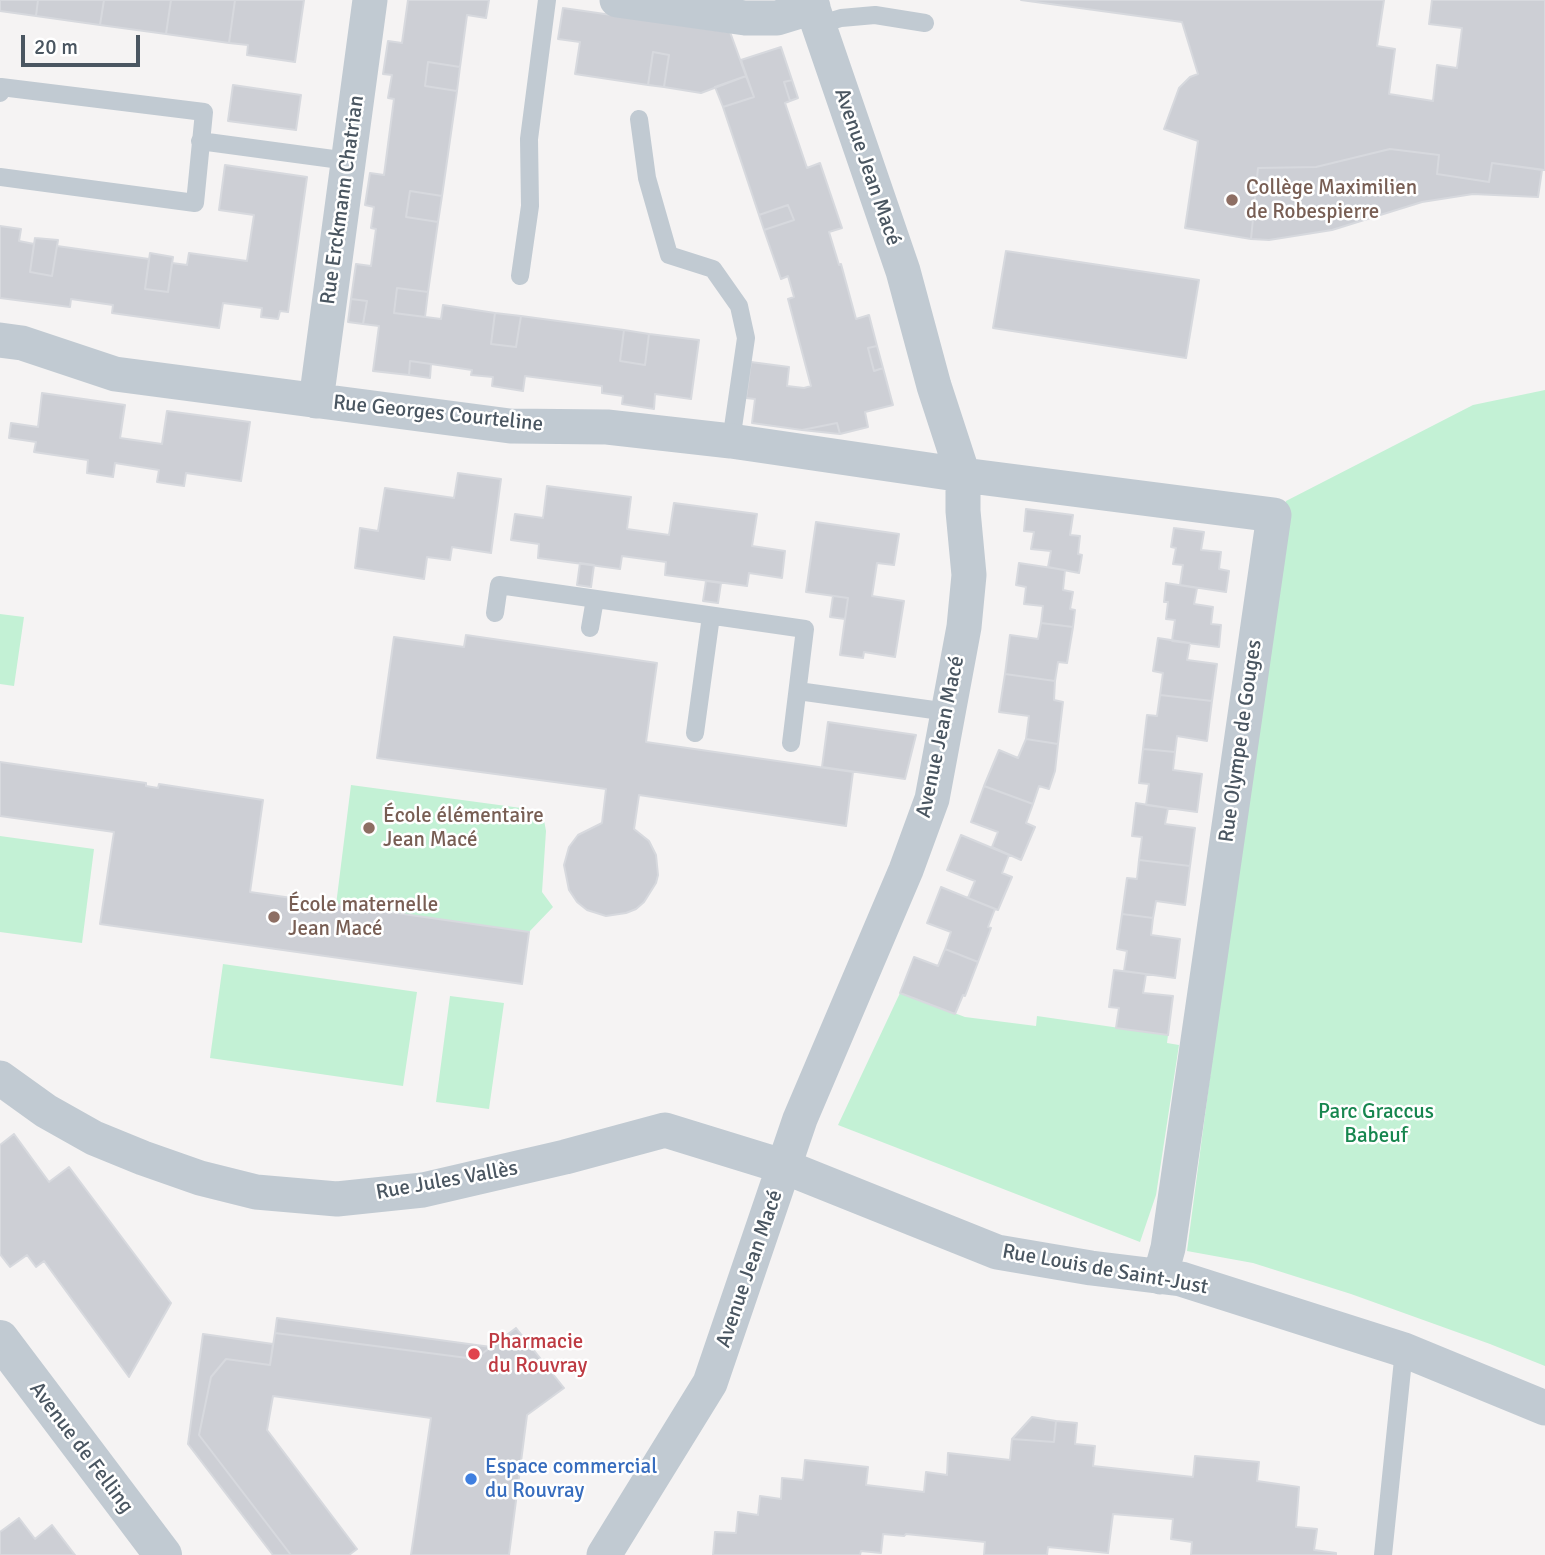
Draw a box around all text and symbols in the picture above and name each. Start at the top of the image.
scale bar [24,21,144,65]
text: 20 m [34,34,78,60]
street label: Avenue Jean Macé [828,85,906,249]
street label: Rue Erckmann Chatrian [316,94,370,306]
place label: Collège Maximilien de Robespierre [1246,175,1417,225]
marker: Collège Maximilien de Robespierre [1224,192,1240,208]
street label: Rue Georges Courteline [332,390,544,438]
street label: Rue Olympe de Gouges [1214,638,1268,844]
street label: Avenue Jean Macé [912,654,970,820]
place label: École élémentaire Jean Macé [383,803,544,853]
marker: École élémentaire Jean Macé [361,820,377,836]
place label: École maternelle Jean Macé [288,892,438,942]
marker: École maternelle Jean Macé [266,909,282,925]
park label: Parc Graccus Babeuf [1318,1099,1434,1149]
street label: Rue Jules Vallès [374,1156,520,1206]
street label: Avenue Jean Macé [711,1187,789,1351]
street label: Rue Louis de Saint-Just [1000,1239,1210,1301]
place label: Pharmacie du Rouvray [488,1329,587,1379]
marker: Pharmacie du Rouvray [466,1346,482,1362]
street label: Avenue de Felling [23,1377,139,1519]
place label: Espace commercial du Rouvray [485,1454,657,1504]
marker: Espace commercial du Rouvray [463,1471,479,1487]

